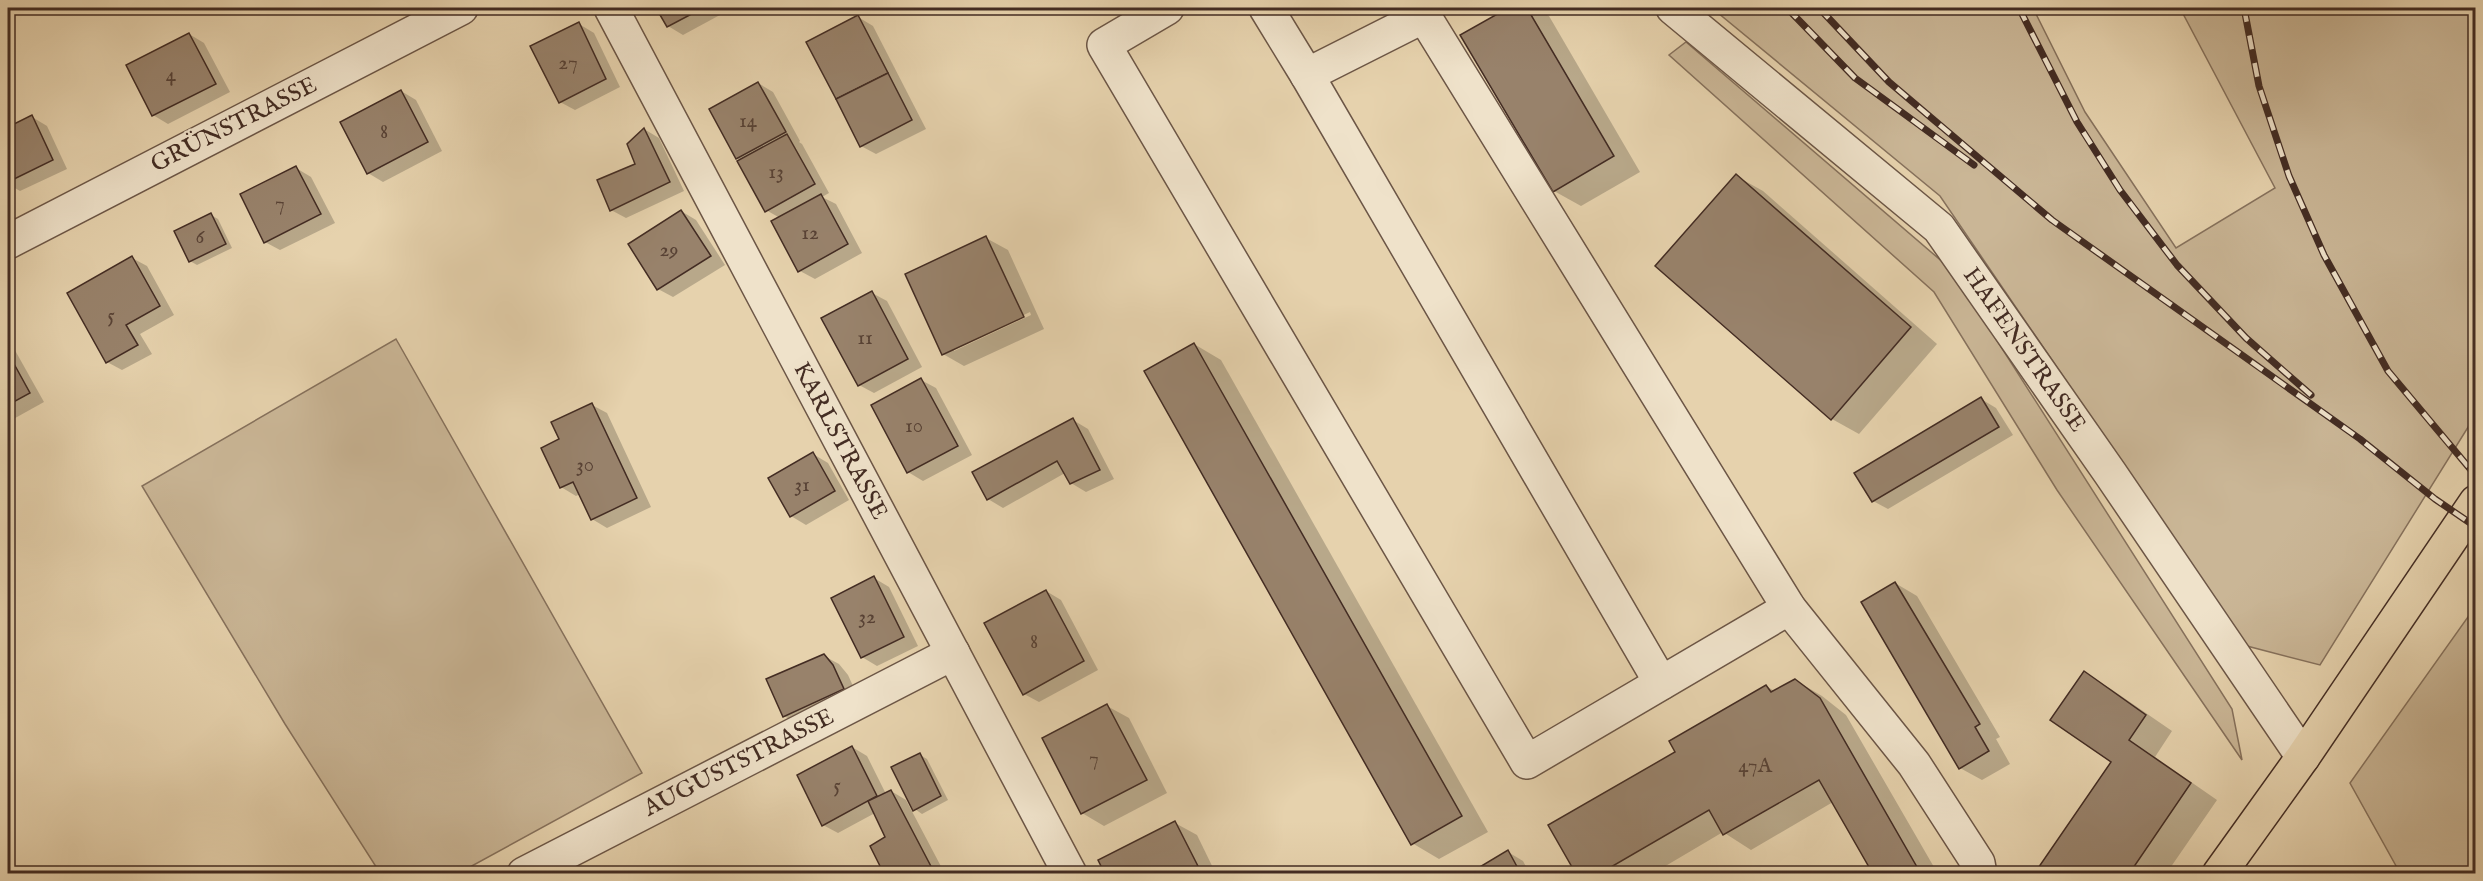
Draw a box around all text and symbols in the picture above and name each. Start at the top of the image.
house number: 27 [558,50,578,77]
house number: 4 [166,62,177,89]
street label: GRÜNSTRASSE [146,70,322,180]
house number: 14 [739,108,758,135]
house number: 8 [380,119,388,146]
house number: 13 [768,159,784,186]
house number: 7 [275,191,285,218]
house number: 12 [801,220,819,247]
house number: 6 [196,224,206,251]
house number: 29 [659,237,679,264]
street label: HAFENSTRASSE [1955,261,2093,439]
house number: 5 [107,303,115,330]
house number: 11 [857,325,873,352]
street label: KARLSTRASSE [785,357,895,525]
house number: 10 [905,413,923,440]
house number: 30 [576,452,594,479]
house number: 31 [794,472,810,499]
house number: 32 [858,604,876,631]
house number: 8 [1030,629,1038,656]
street label: AUGUSTSTRASSE [638,702,839,825]
house number: 7 [1089,746,1099,773]
house number: 47A [1738,753,1773,780]
house number: 5 [833,773,841,800]

